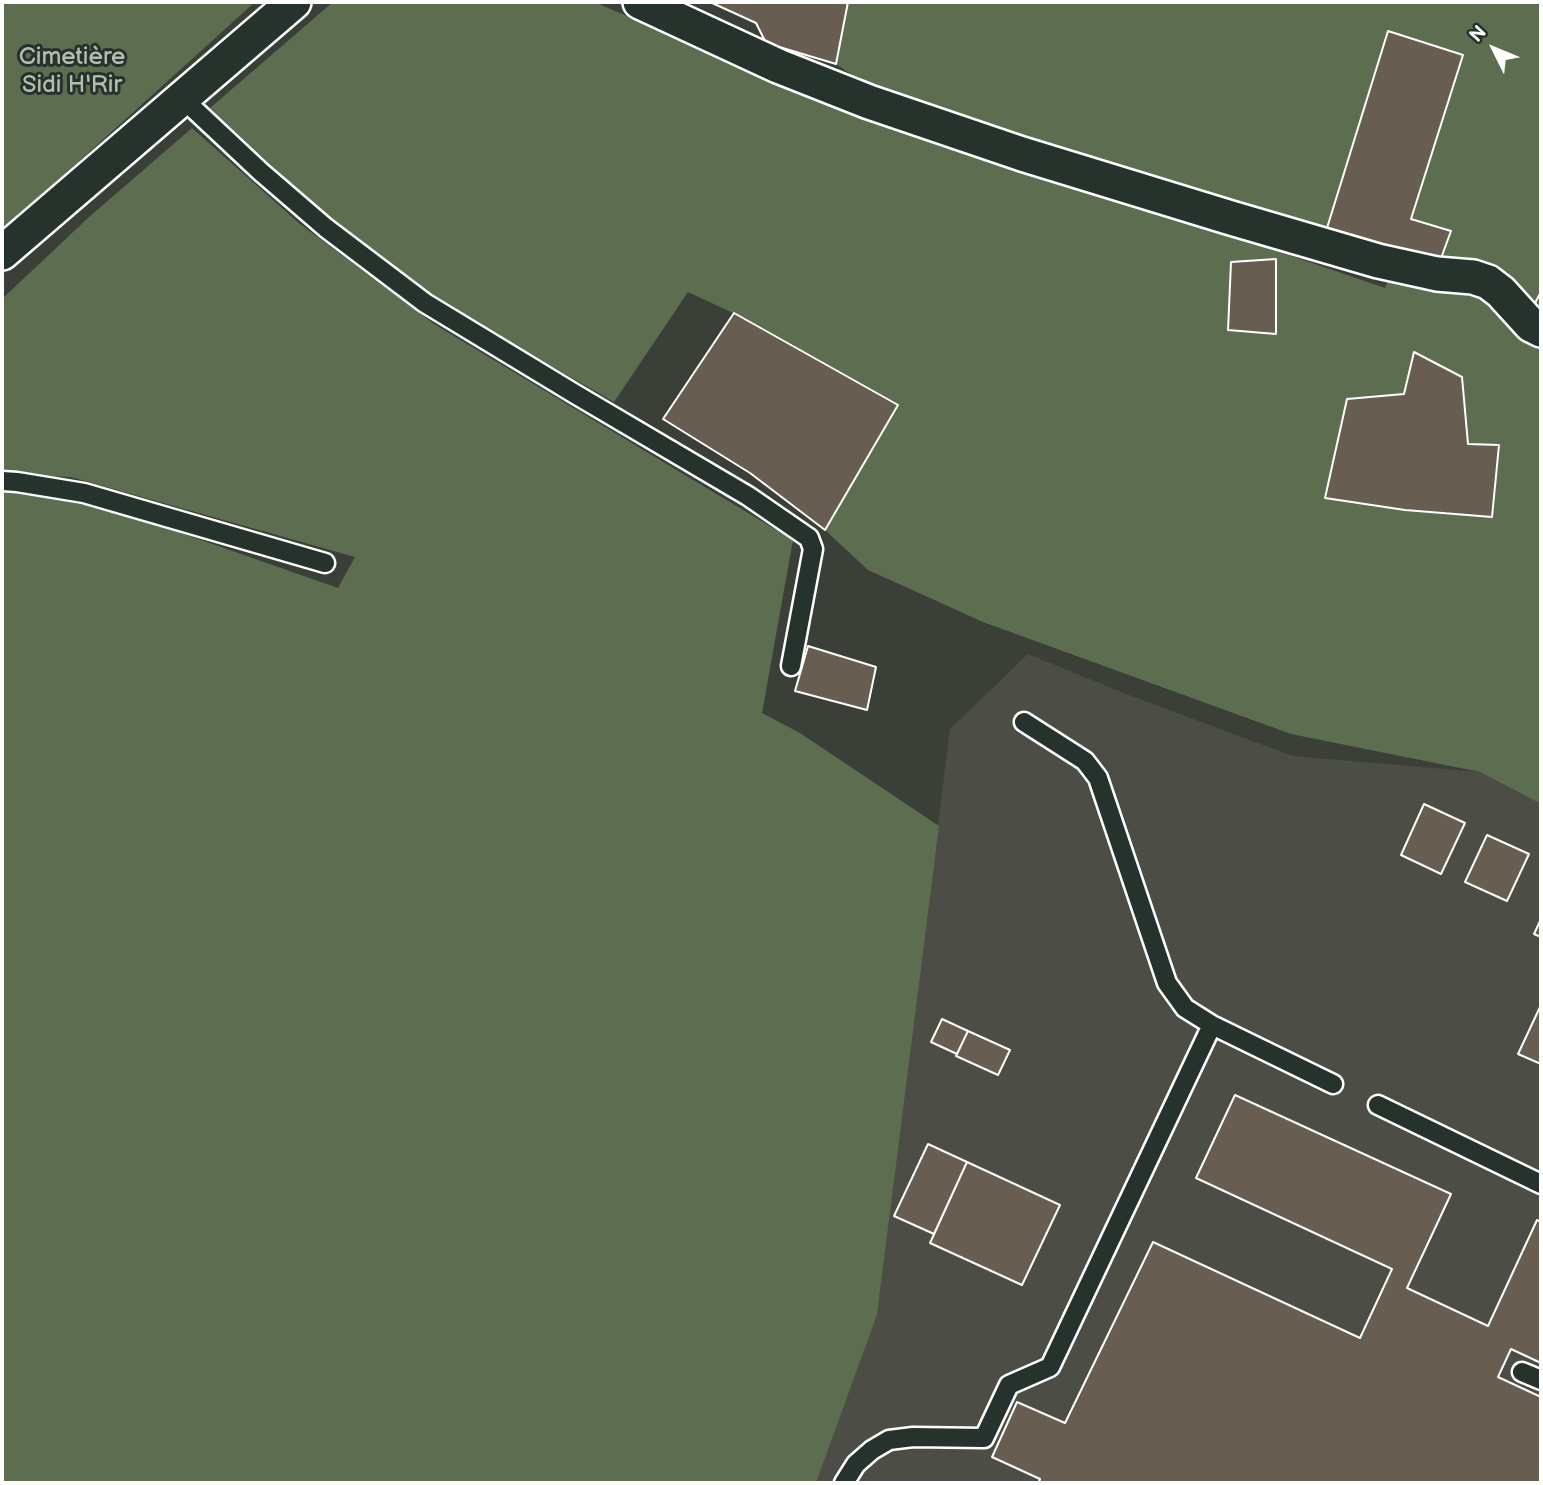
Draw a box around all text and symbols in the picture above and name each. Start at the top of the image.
north arrow [1459,14,1529,84]
text: N [1465,21,1492,47]
park label: Cimetière Sidi H'Rir [19,44,125,100]

